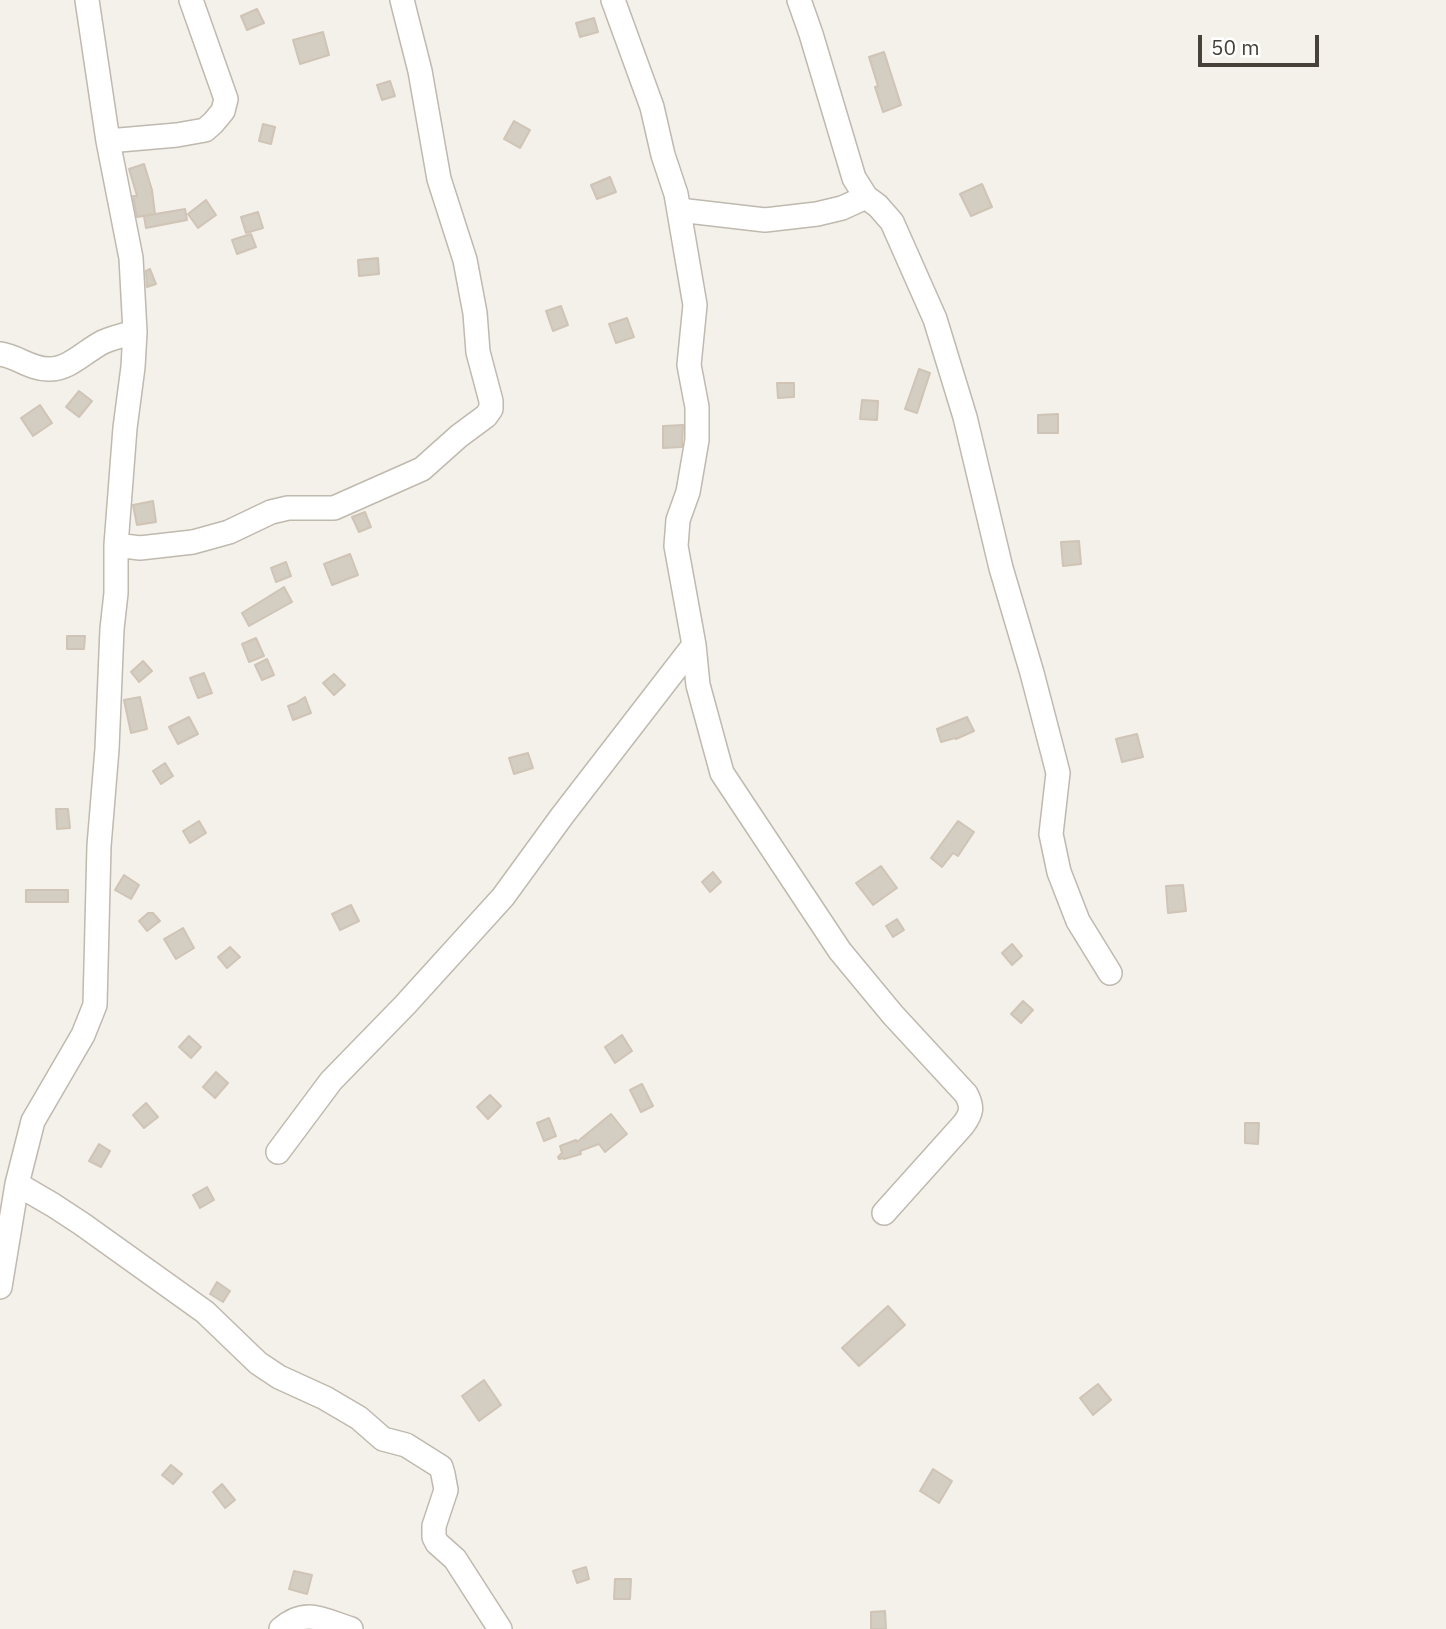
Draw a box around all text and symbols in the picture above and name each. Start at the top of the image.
scale bar [1201,21,1322,65]
text: 50 m [1211,33,1260,61]

